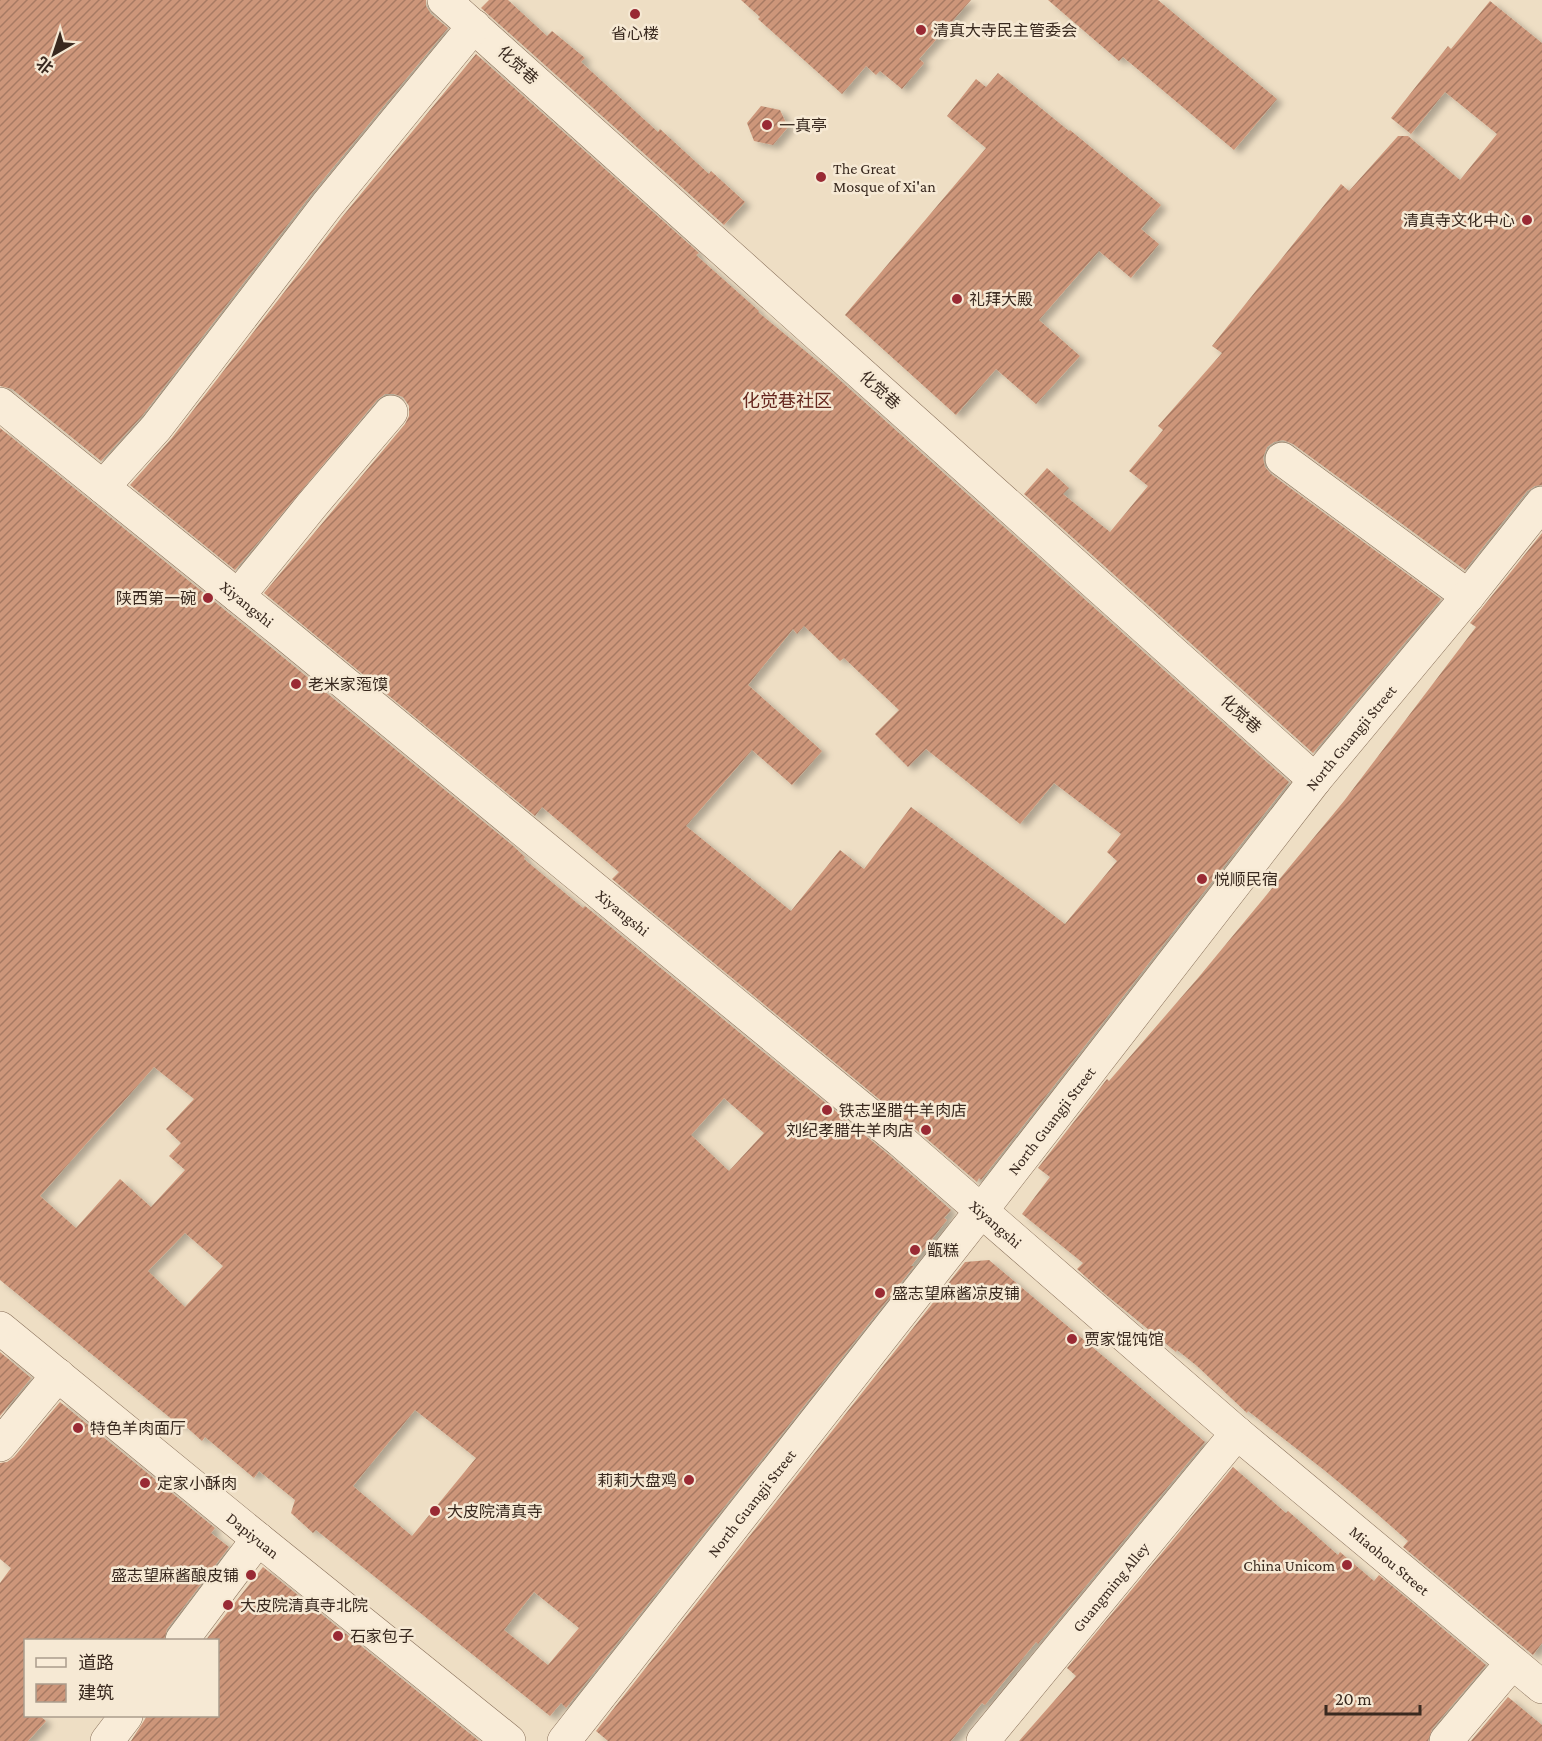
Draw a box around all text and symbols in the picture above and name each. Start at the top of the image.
marker: 省心楼 [628,7,642,21]
place label: 清真大寺民主管委会 [933,22,1077,39]
marker: 清真大寺民主管委会 [914,23,928,37]
north arrow [24,24,84,84]
place label: 省心楼 [611,25,659,42]
street label: 化觉巷 [494,43,542,87]
text: 北 [33,54,56,77]
place label: 一真亭 [779,117,827,134]
marker: 一真亭 [760,118,774,132]
place label: The Great Mosque of Xi'an [833,160,936,196]
marker: The Great Mosque of Xi'an [814,170,828,184]
place label: 清真寺文化中心 [1403,212,1515,229]
marker: 清真寺文化中心 [1520,213,1534,227]
place label: 礼拜大殿 [969,291,1033,308]
marker: 礼拜大殿 [950,292,964,306]
street label: 化觉巷 [856,368,904,412]
district label: 化觉巷社区 [742,391,832,411]
street label: Xiyangshi [218,577,277,630]
place label: 陕西第一碗 [116,590,196,607]
marker: 陕西第一碗 [201,591,215,605]
place label: 老米家萢馍 [308,676,388,693]
marker: 老米家萢馍 [289,677,303,691]
street label: North Guangji Street [1302,681,1400,794]
street label: 化觉巷 [1217,692,1265,736]
place label: 悦顺民宿 [1214,871,1278,888]
marker: 悦顺民宿 [1195,872,1209,886]
street label: Xiyangshi [593,886,653,939]
street label: North Guangji Street [1004,1063,1099,1178]
place label: 铁志坚腊牛羊肉店 [839,1102,967,1119]
marker: 铁志坚腊牛羊肉店 [820,1103,834,1117]
place label: 刘纪孝腊牛羊肉店 [786,1122,914,1139]
marker: 刘纪孝腊牛羊肉店 [919,1123,933,1137]
street label: Xiyangshi [967,1196,1026,1251]
place label: 甑糕 [927,1242,959,1259]
marker: 甑糕 [908,1243,922,1257]
place label: 盛志望麻酱凉皮铺 [892,1285,1020,1302]
marker: 盛志望麻酱凉皮铺 [873,1286,887,1300]
place label: 贾家馄饨馆 [1084,1331,1164,1348]
marker: 贾家馄饨馆 [1065,1332,1079,1346]
place label: 特色羊肉面厅 [90,1420,186,1437]
marker: 特色羊肉面厅 [71,1421,85,1435]
street label: North Guangji Street [704,1445,799,1560]
place label: 莉莉大盘鸡 [597,1472,677,1489]
marker: 莉莉大盘鸡 [682,1473,696,1487]
place label: 定家小酥肉 [157,1475,237,1492]
marker: 定家小酥肉 [138,1476,152,1490]
place label: 大皮院清真寺 [447,1503,543,1520]
marker: 大皮院清真寺 [428,1504,442,1518]
street label: Dapiyuan [224,1509,283,1562]
street label: Miaohou Street [1347,1522,1434,1599]
street label: Guangming Alley [1069,1538,1153,1635]
place label: China Unicom [1243,1557,1335,1574]
marker: China Unicom [1340,1558,1354,1572]
place label: 盛志望麻酱酿皮铺 [111,1567,239,1584]
marker: 盛志望麻酱酿皮铺 [244,1568,258,1582]
place label: 大皮院清真寺北院 [240,1597,368,1614]
marker: 大皮院清真寺北院 [221,1598,235,1612]
place label: 石家包子 [350,1628,414,1645]
marker: 石家包子 [331,1629,345,1643]
legend [24,1639,219,1717]
text: 道路 [78,1653,114,1673]
scale bar [1326,1678,1420,1716]
text: 建筑 [78,1683,114,1703]
text: 20 m [1335,1689,1372,1709]

